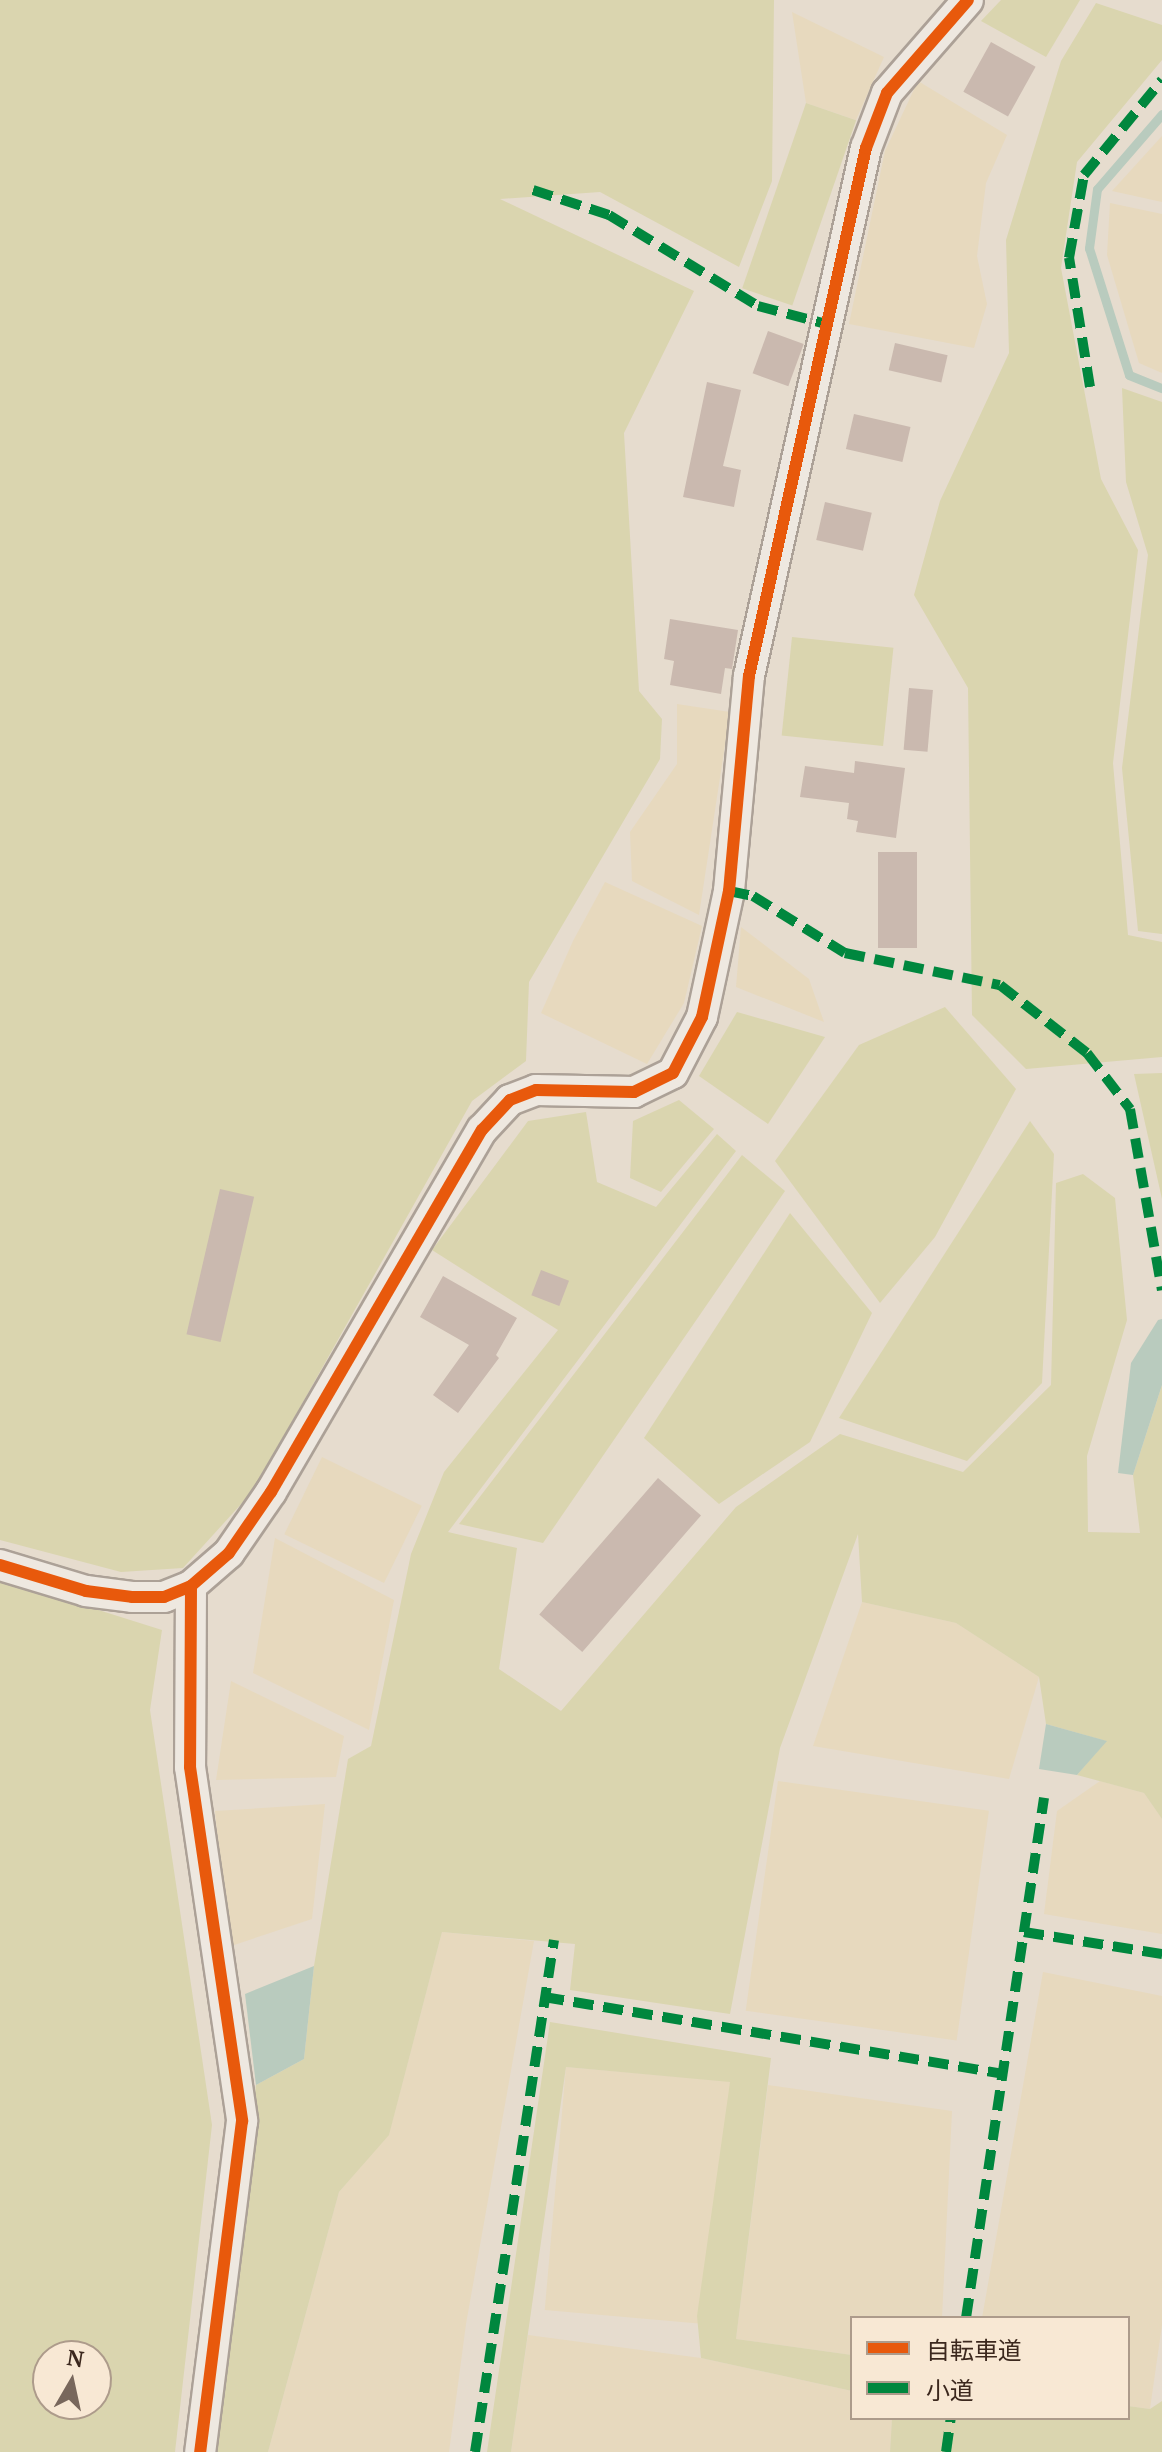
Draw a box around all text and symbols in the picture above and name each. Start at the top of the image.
legend [850,2316,1130,2420]
text: 自転車道 [926,2334,1022,2366]
north arrow [32,2340,112,2420]
text: N [65,2342,86,2373]
text: 小道 [926,2374,974,2406]

